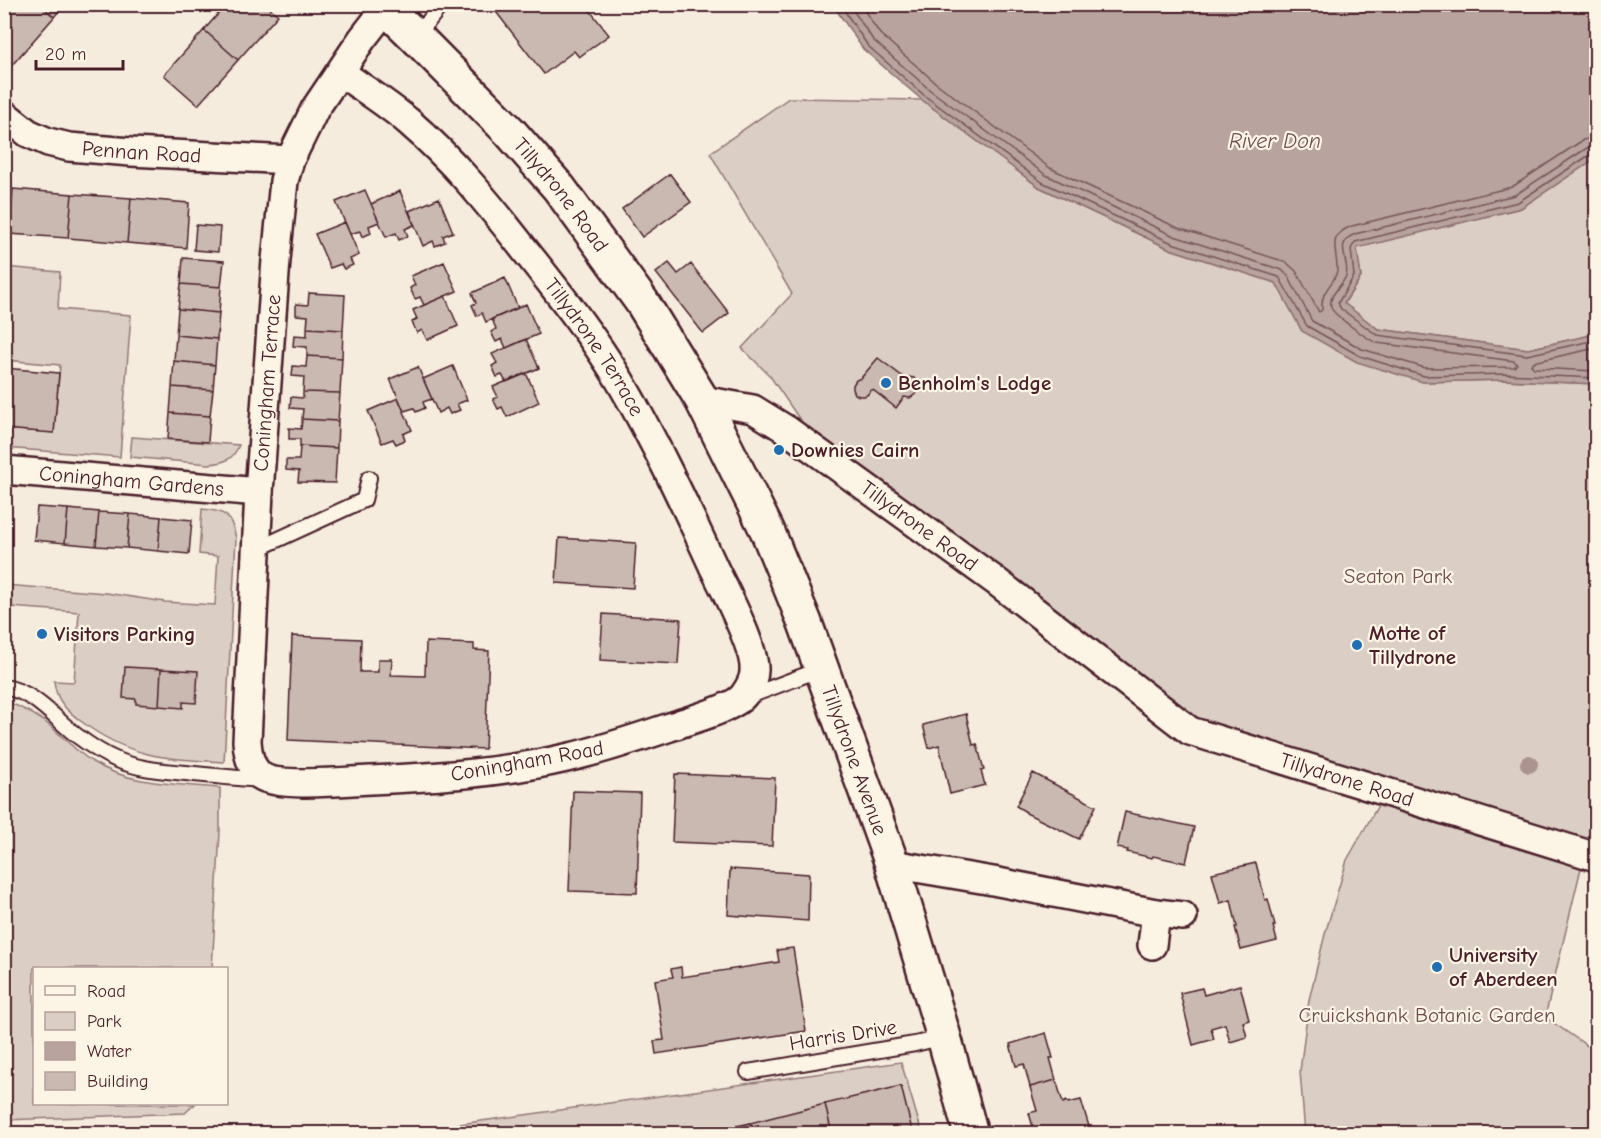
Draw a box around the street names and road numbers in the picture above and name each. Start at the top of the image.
street label: Tillydrone Road [509,133,613,256]
street label: Pennan Road [81,136,202,168]
street label: Tillydrone Terrace [540,273,649,420]
street label: Coningham Terrace [249,294,285,472]
street label: Coningham Gardens [38,461,225,501]
street label: Tillydrone Road [856,475,983,576]
street label: Tillydrone Avenue [817,682,893,838]
street label: Coningham Road [449,736,605,786]
street label: Tillydrone Road [1277,748,1417,812]
street label: Harris Drive [788,1015,898,1055]

